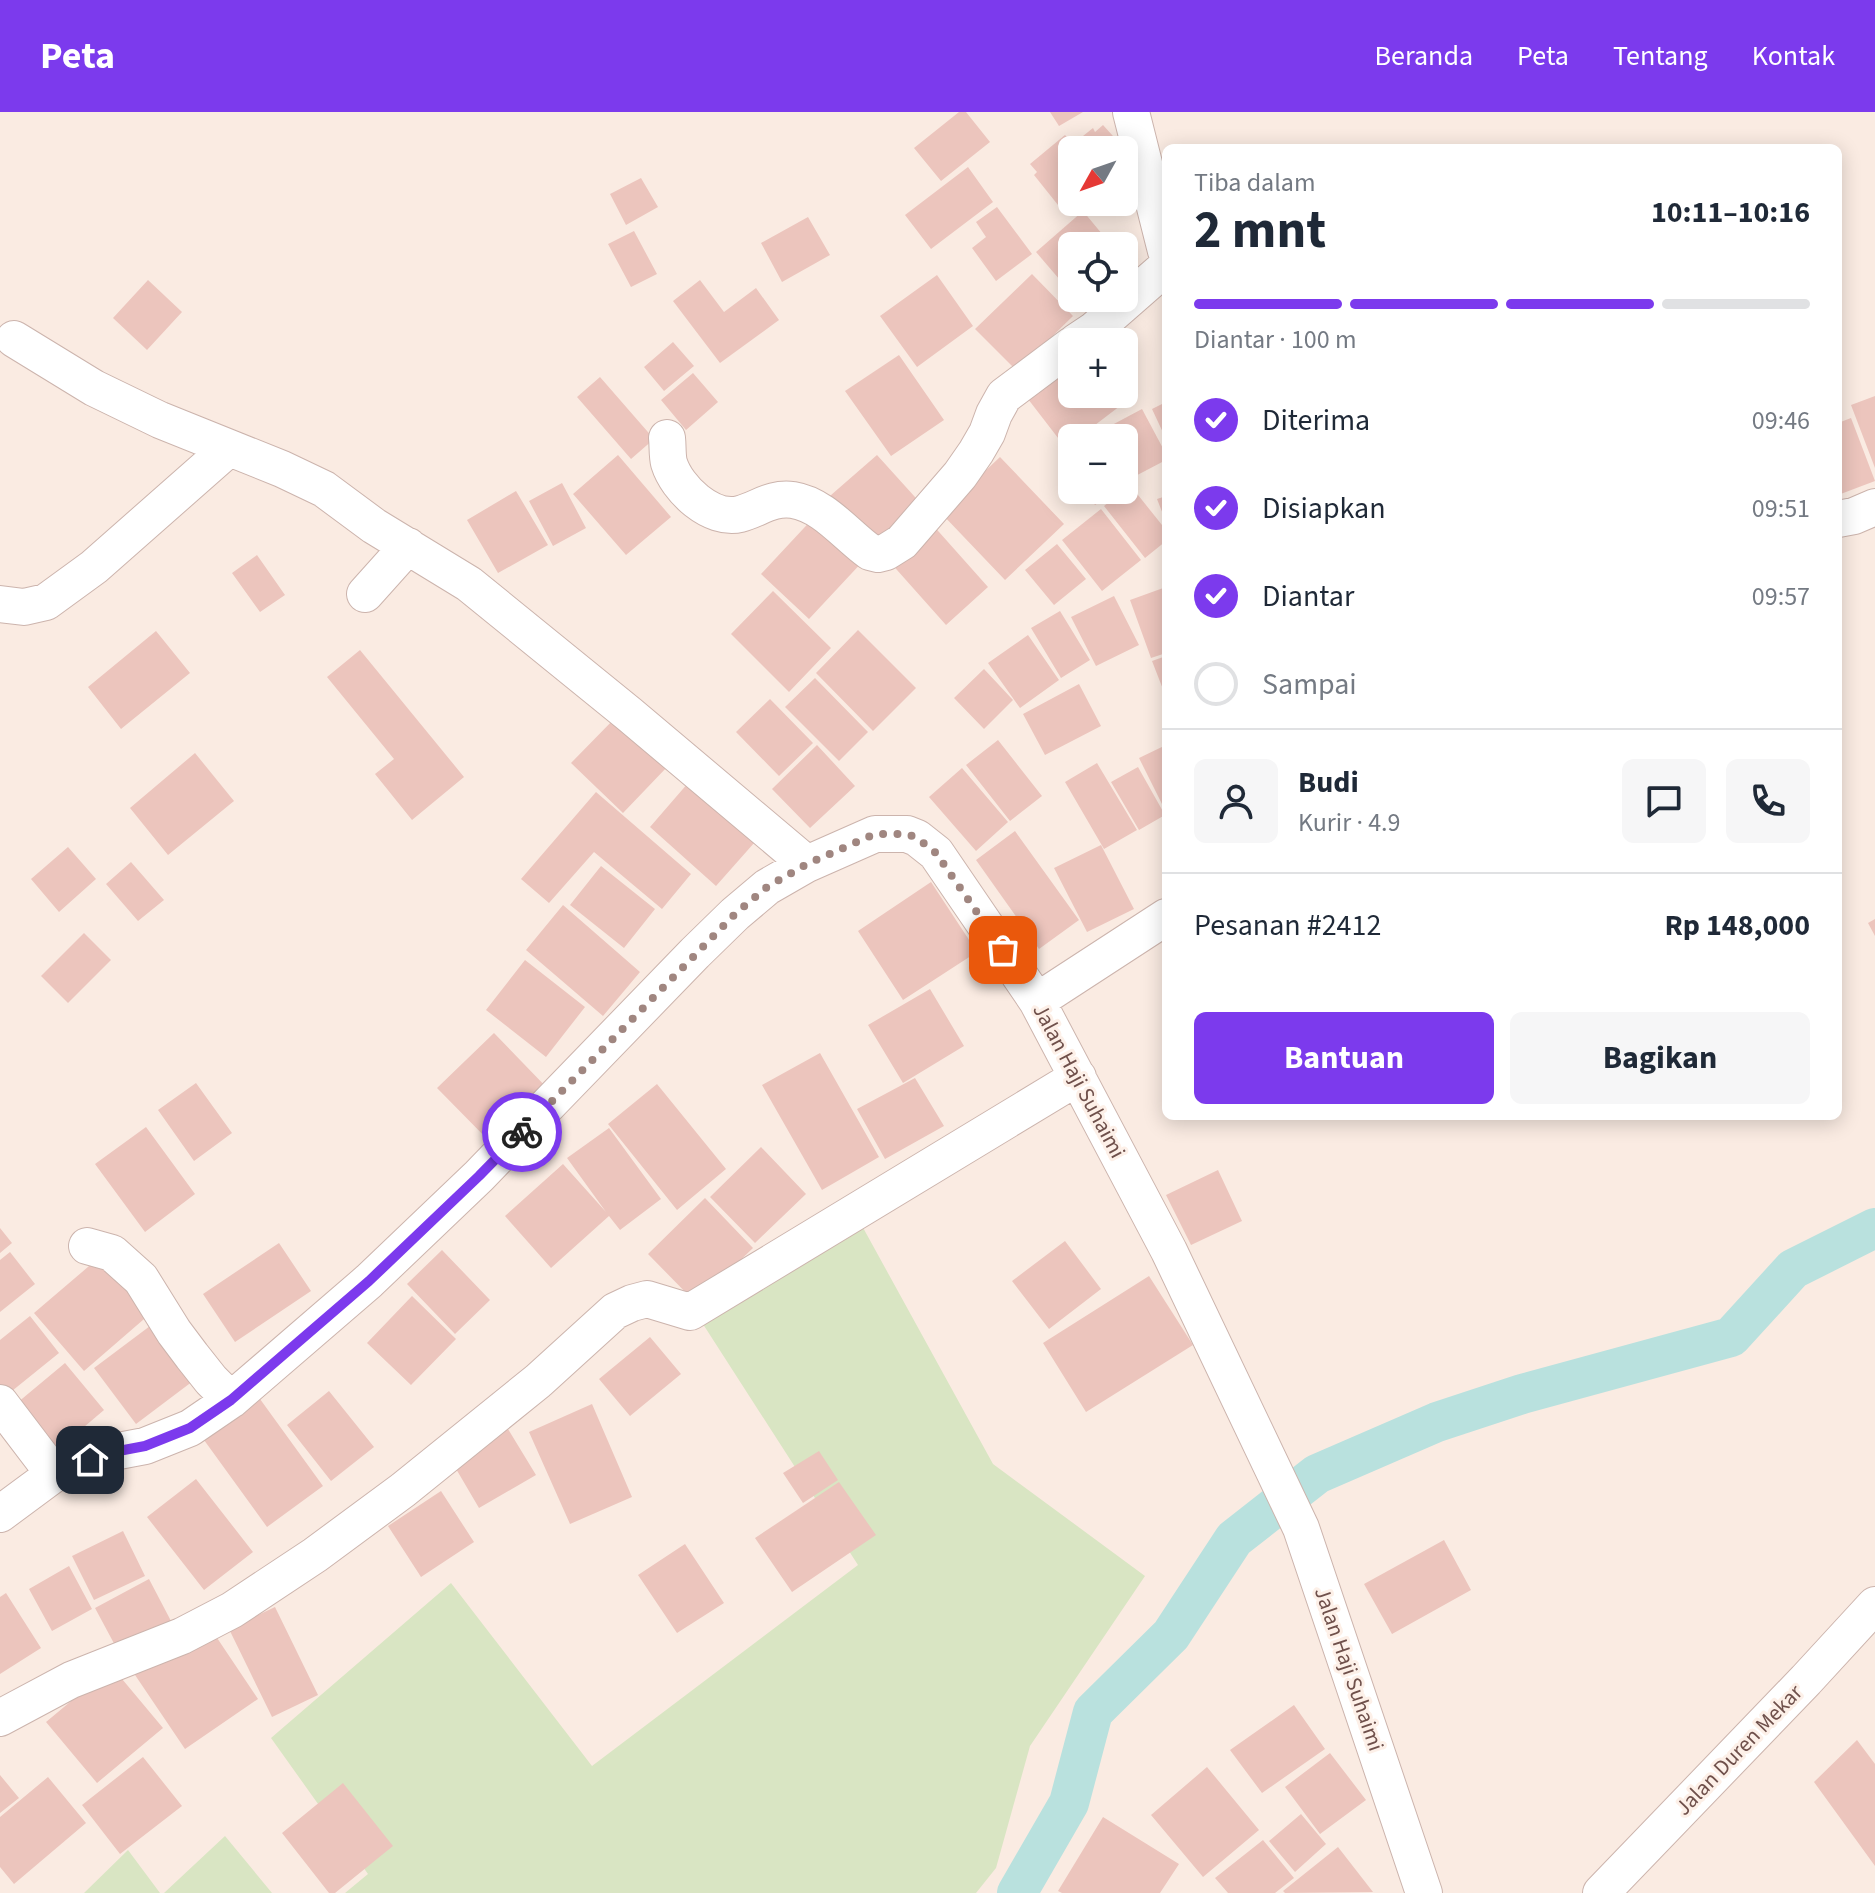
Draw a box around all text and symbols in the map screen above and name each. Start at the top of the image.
text: Peta [40,29,115,83]
text: Beranda [1375,36,1473,76]
text: Peta [1517,36,1569,76]
text: Tentang [1613,36,1708,76]
text: Kontak [1752,36,1835,76]
north arrow [1058,136,1138,216]
map controls [1058,136,1138,504]
text: Tiba dalam [1194,164,1315,201]
text: 10:11–10:16 [1651,191,1810,234]
text: 2 mnt [1194,194,1326,268]
button: locate [1058,232,1138,312]
text: Diantar · 100 m [1194,321,1356,358]
button: + [1058,328,1138,408]
icon: check [1194,398,1238,442]
text: Diterima [1262,399,1370,442]
text: 09:46 [1752,402,1810,439]
button: − [1058,424,1138,504]
icon: check [1194,486,1238,530]
text: Disiapkan [1262,487,1386,530]
text: 09:51 [1752,490,1810,527]
icon: check [1194,574,1238,618]
text: Diantar [1262,575,1354,618]
text: 09:57 [1752,578,1810,615]
text: Sampai [1262,663,1357,706]
button: person [1194,759,1278,843]
button: chat [1622,759,1706,843]
button: phone [1726,759,1810,843]
text: Budi [1298,761,1359,804]
text: Kurir · 4.9 [1298,804,1400,841]
text: Pesanan #2412 [1194,904,1381,947]
text: Rp 148,000 [1664,904,1810,947]
pin [969,916,1037,984]
icon: bag [981,928,1025,972]
street label: Jalan Haji Suhaimi [1025,998,1133,1164]
button: Bantuan [1194,1012,1494,1104]
button: Bagikan [1510,1012,1810,1104]
courier [482,1092,562,1172]
icon: bike [500,1110,544,1154]
pin [56,1426,124,1494]
icon: home [68,1438,112,1482]
street label: Jalan Haji Suhaimi [1306,1583,1392,1755]
street label: Jalan Duren Mekar [1668,1677,1810,1823]

